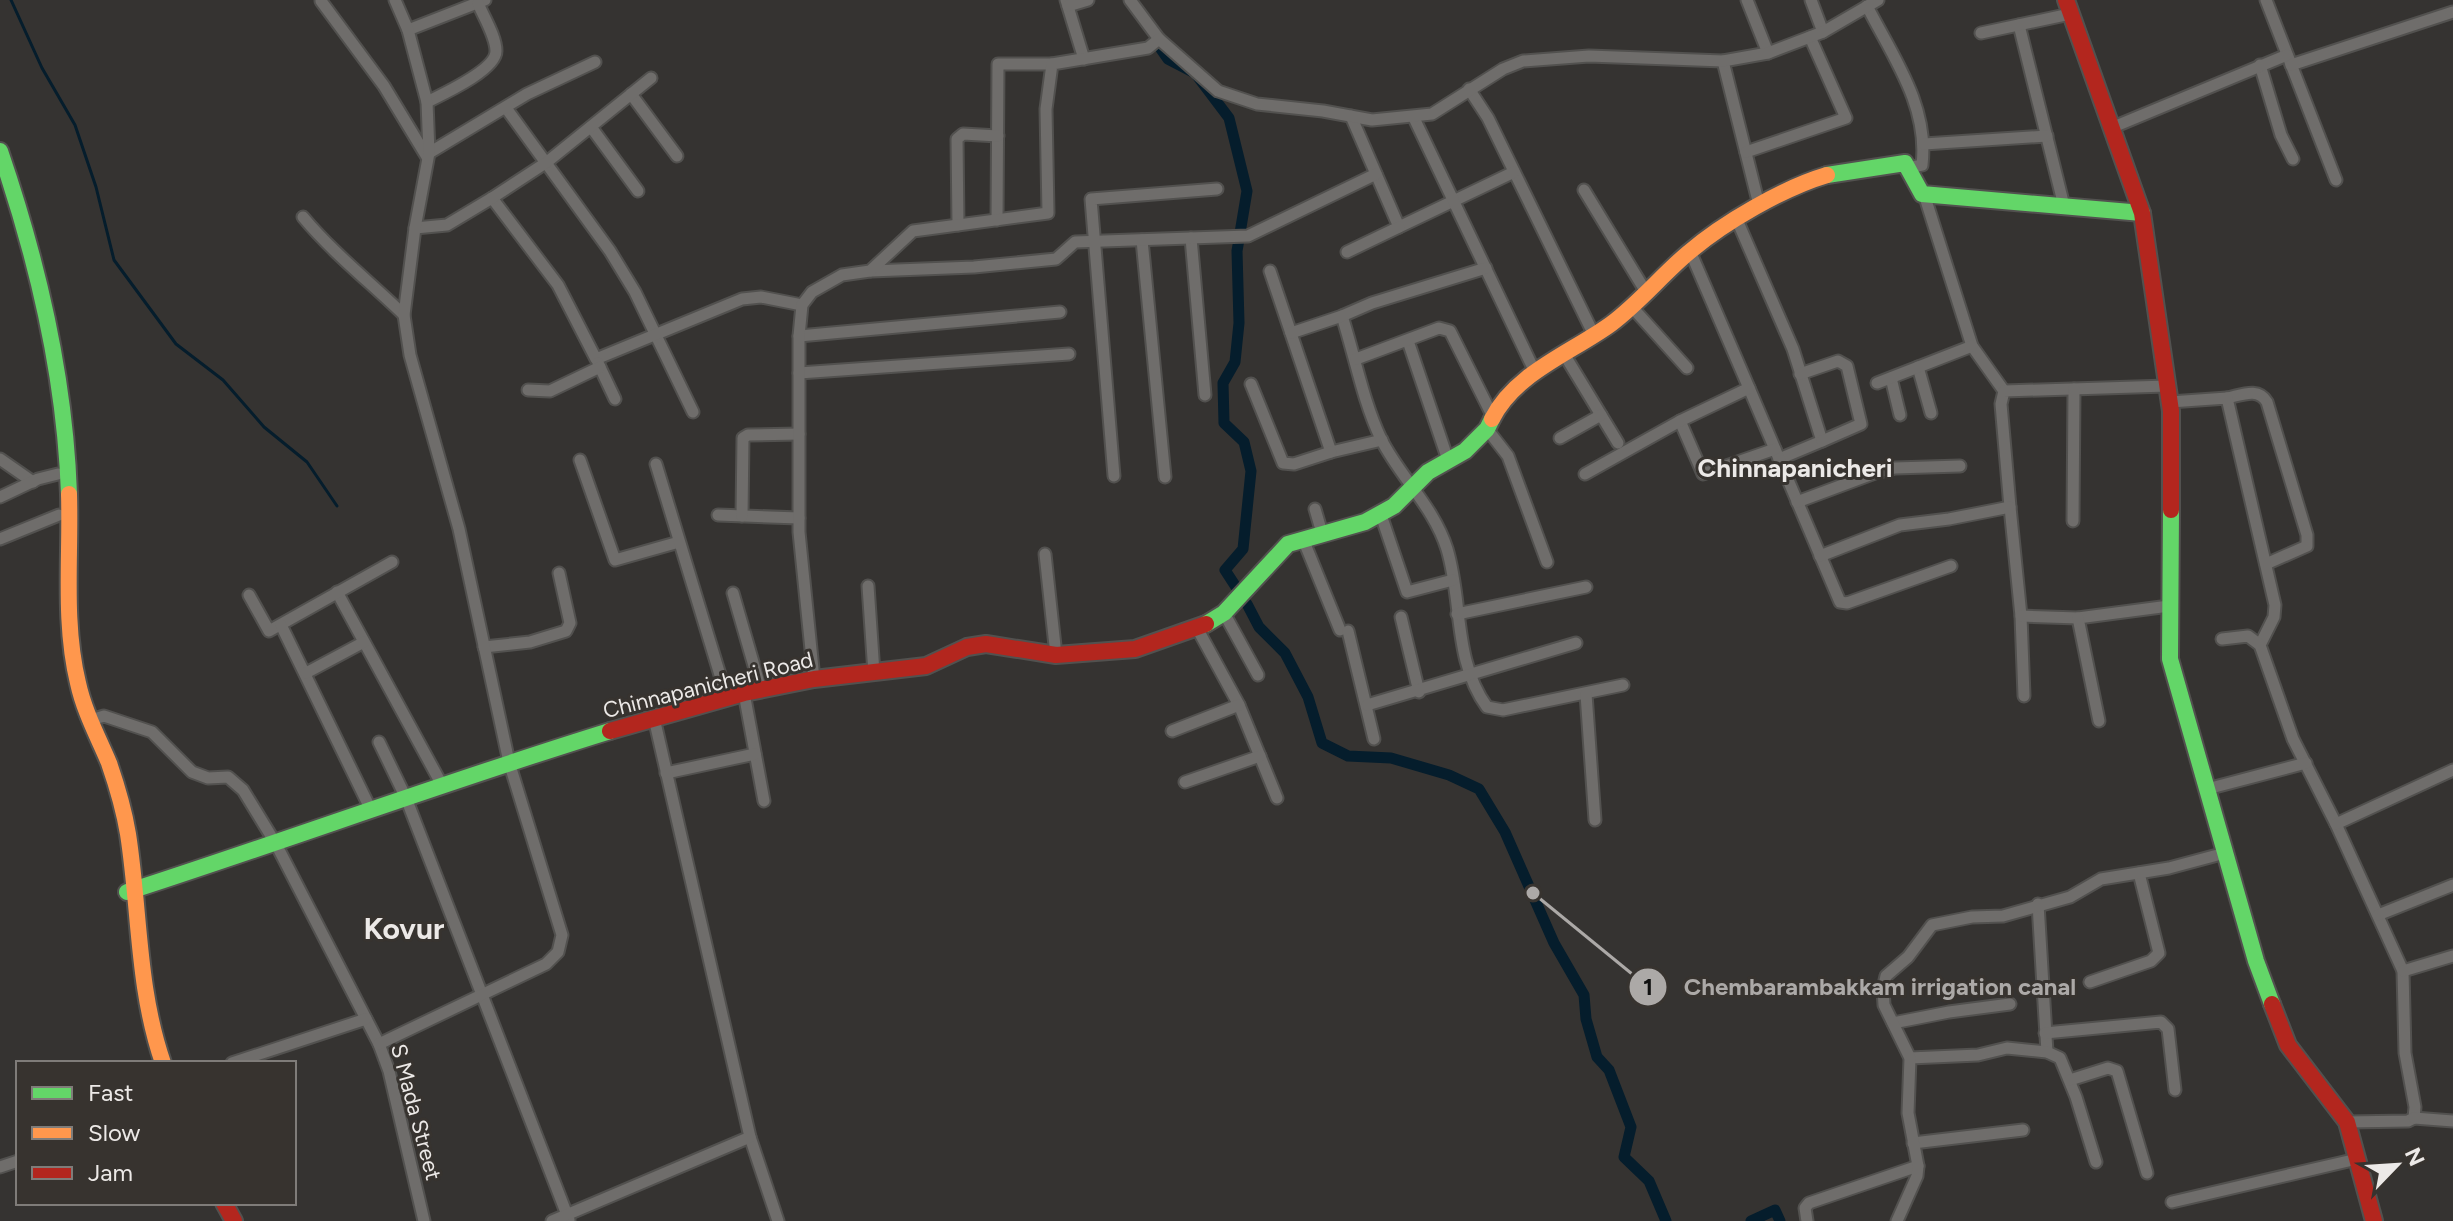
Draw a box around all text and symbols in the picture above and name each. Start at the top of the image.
district label: Chinnapanicheri [1697,452,1893,484]
street label: Chinnapanicheri Road [600,646,816,724]
district label: Kovur [364,910,444,947]
callout: Chembarambakkam irrigation canal [1628,963,2092,1011]
text: 1 [1643,972,1653,1001]
text: Chembarambakkam irrigation canal [1684,972,2076,1001]
street label: S Mada Street [385,1041,447,1183]
legend [16,1061,296,1205]
text: Fast [88,1078,133,1107]
text: Slow [88,1118,141,1147]
north arrow [2357,1125,2437,1205]
text: N [2399,1143,2431,1170]
text: Jam [88,1158,133,1187]

